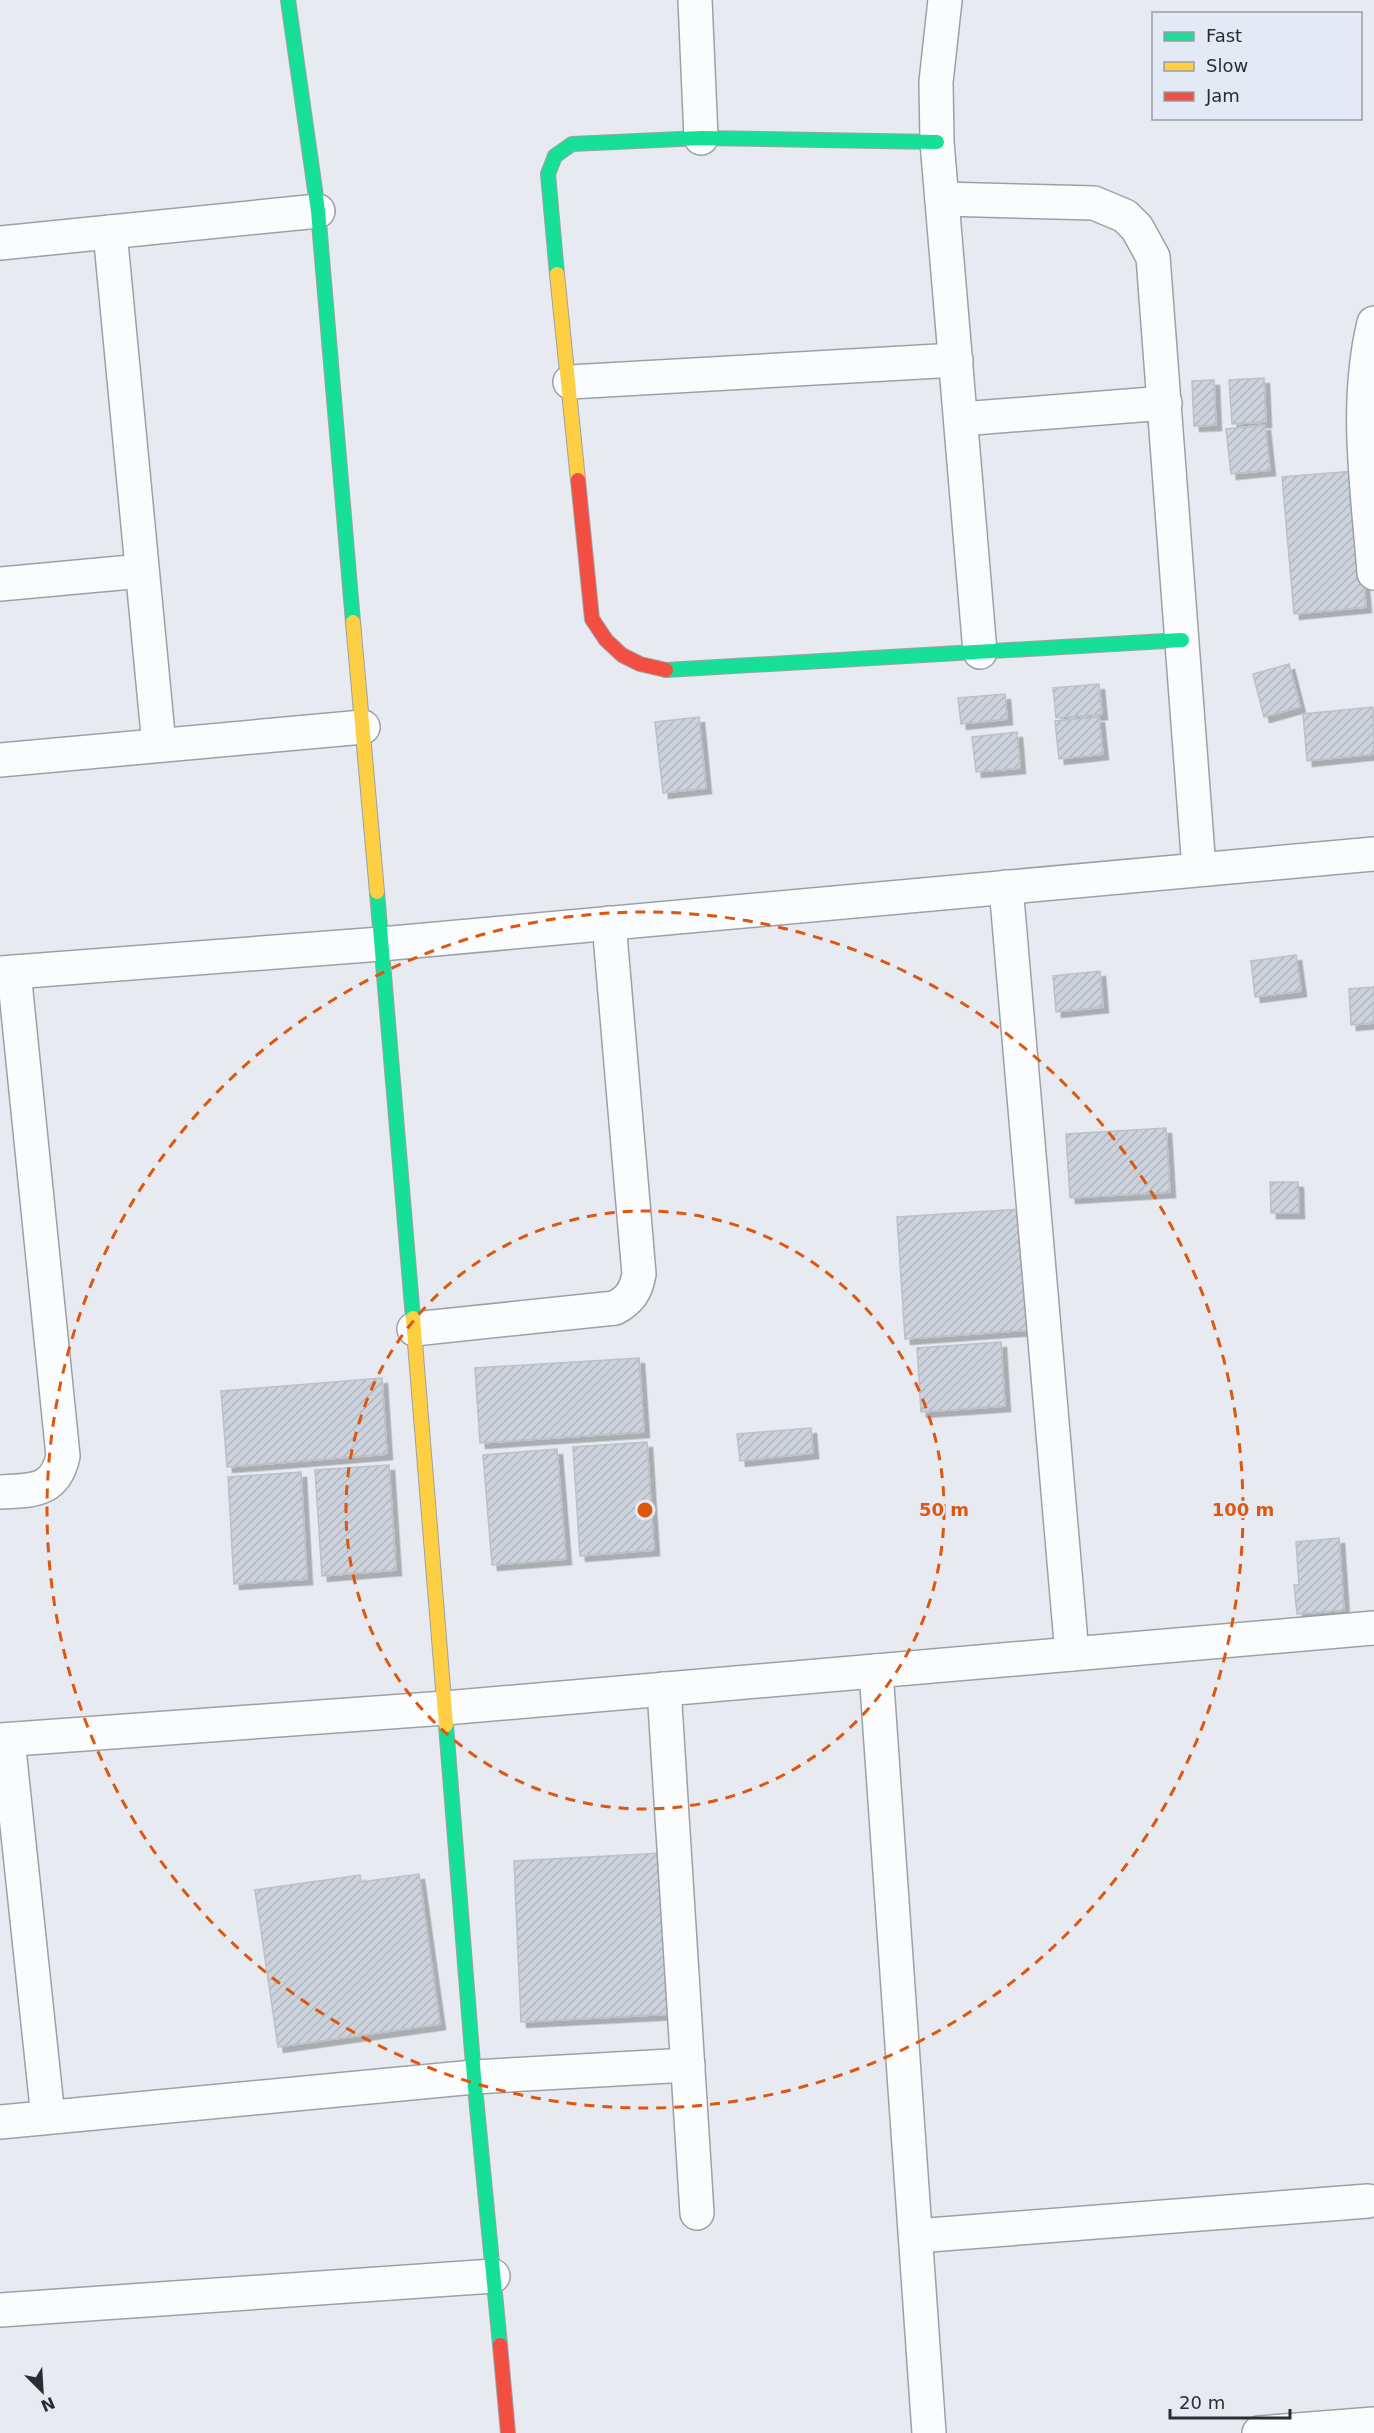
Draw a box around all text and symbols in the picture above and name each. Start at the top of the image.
legend [1152,12,1362,120]
text: Fast [1206,25,1242,46]
text: Slow [1206,55,1248,76]
text: Jam [1205,85,1240,106]
text: 50 m [919,1499,969,1520]
text: 100 m [1212,1499,1274,1520]
centre of rings [635,1500,655,1520]
north arrow [12,2361,72,2421]
scale bar [1170,2382,1290,2420]
text: 20 m [1179,2392,1225,2413]
text: N [38,2393,58,2416]

